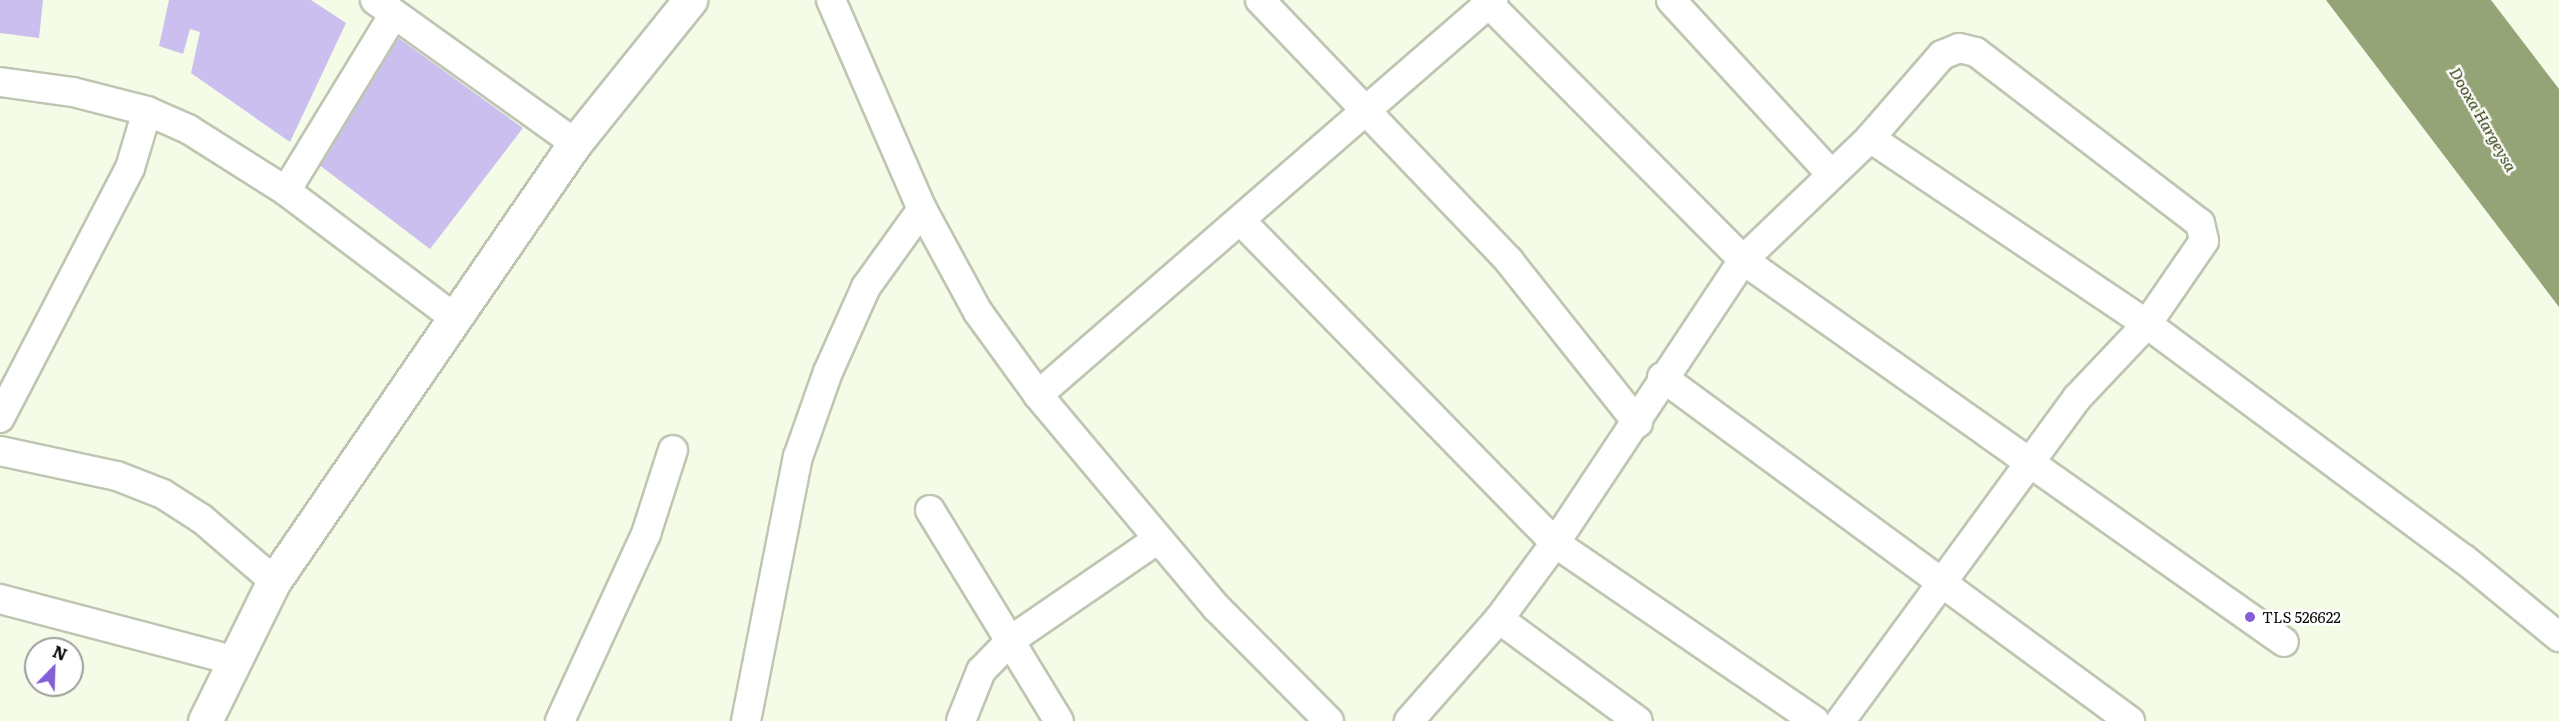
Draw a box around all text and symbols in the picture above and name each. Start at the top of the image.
water label: Dooxa Hargeysa [2446,63,2522,175]
place label: TLS 526622 [2262,608,2341,626]
marker: TLS 526622 [2243,610,2257,624]
north arrow [24,637,84,697]
text: N [49,639,71,666]

